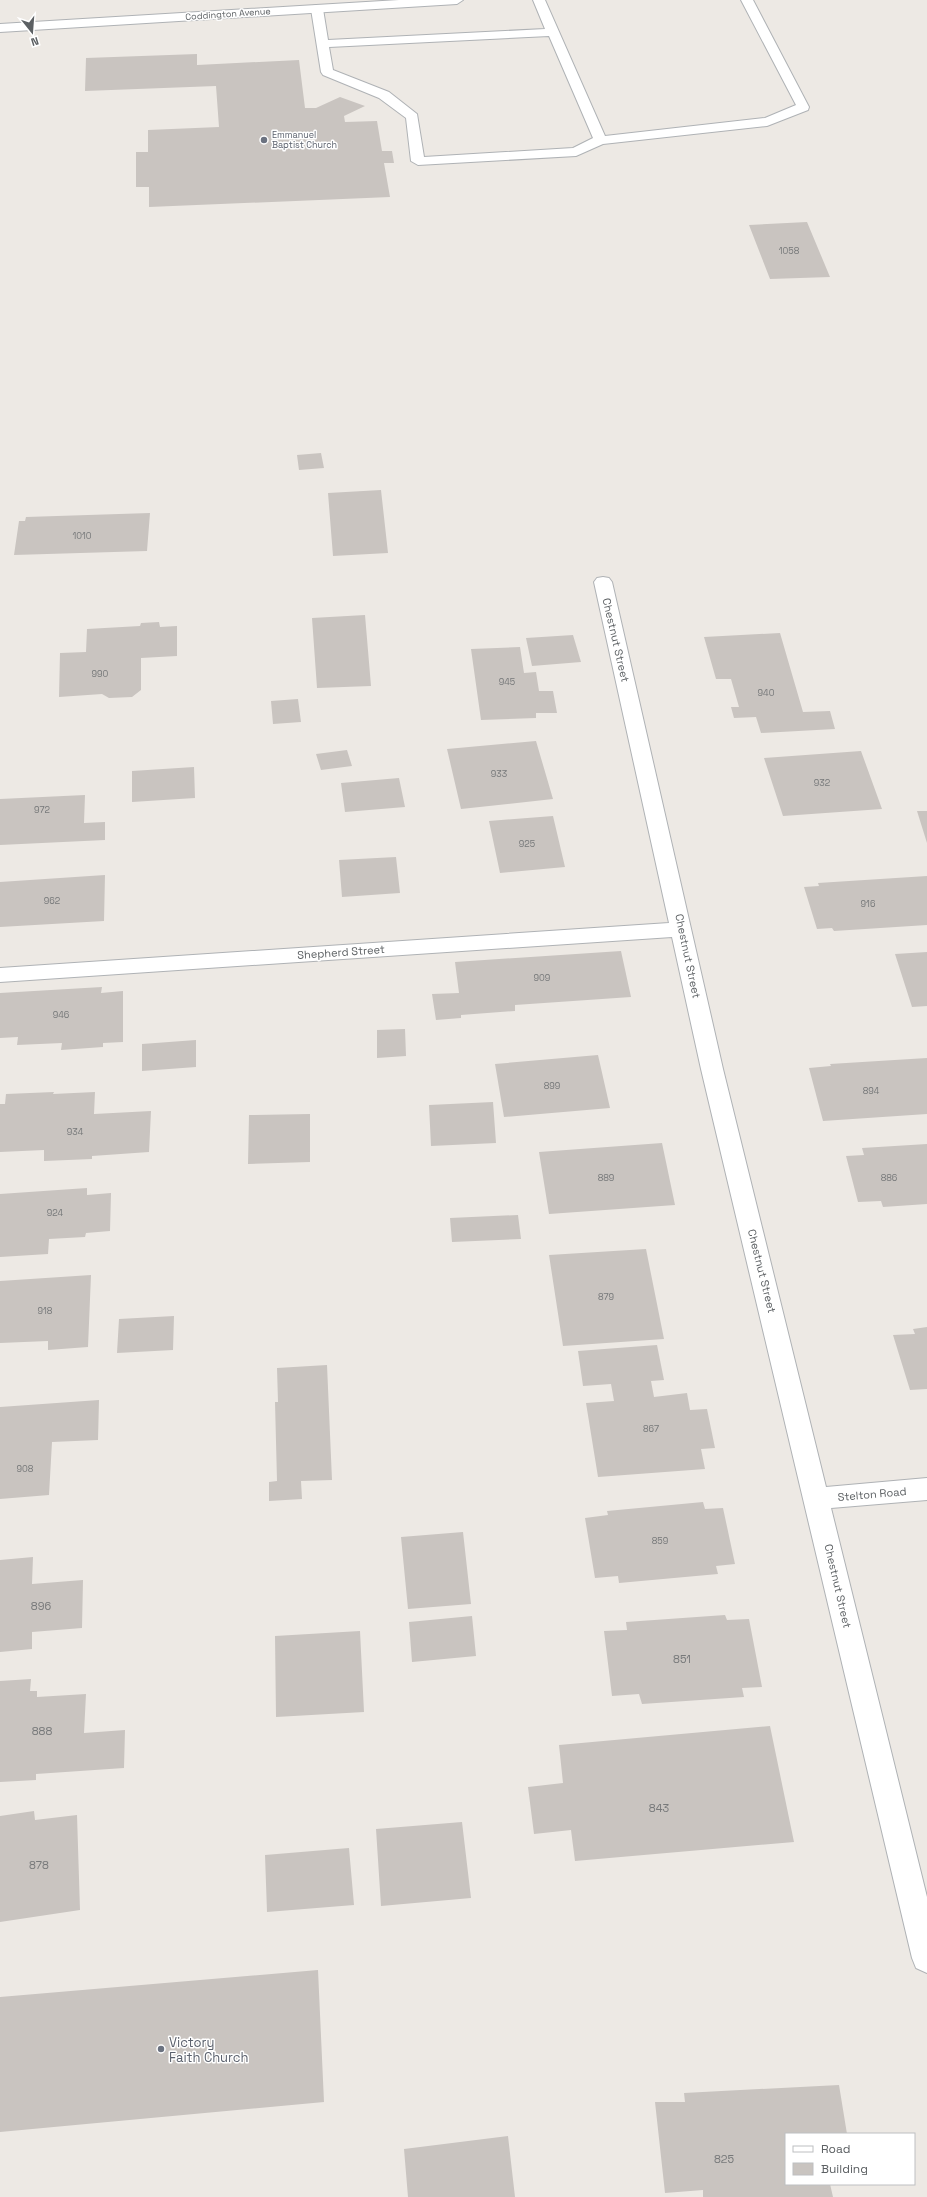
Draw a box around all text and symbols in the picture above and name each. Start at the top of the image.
street label: Coddington Avenue [185,5,271,23]
north arrow [12,12,52,52]
text: N [29,34,40,49]
place label: Emmanuel Baptist Church [272,129,337,151]
marker: Emmanuel Baptist Church [259,135,269,145]
house number: 1058 [779,245,800,257]
house number: 1010 [72,530,92,542]
street label: Chestnut Street [600,597,632,683]
house number: 990 [92,668,109,680]
house number: 945 [499,676,515,688]
house number: 940 [758,687,775,699]
house number: 933 [491,768,507,780]
house number: 932 [814,777,830,789]
house number: 972 [34,804,50,816]
house number: 925 [519,838,535,850]
house number: 962 [44,895,60,907]
house number: 916 [861,898,876,910]
street label: Chestnut Street [672,913,704,999]
street label: Shepherd Street [297,942,385,962]
house number: 909 [534,972,550,984]
house number: 946 [53,1009,70,1021]
house number: 899 [544,1080,560,1092]
house number: 894 [863,1085,880,1097]
house number: 934 [67,1126,84,1138]
house number: 889 [598,1172,614,1184]
house number: 886 [881,1172,898,1184]
house number: 924 [47,1207,64,1219]
street label: Chestnut Street [745,1228,779,1314]
house number: 879 [598,1291,614,1303]
house number: 918 [38,1305,53,1317]
house number: 867 [643,1423,659,1435]
house number: 908 [17,1463,34,1475]
street label: Stelton Road [837,1484,907,1504]
house number: 859 [652,1535,668,1547]
street label: Chestnut Street [822,1543,854,1629]
house number: 896 [31,1599,51,1613]
house number: 851 [673,1652,691,1666]
house number: 888 [32,1724,52,1738]
house number: 843 [649,1801,670,1815]
house number: 878 [29,1858,49,1872]
place label: Victory Faith Church [169,2034,248,2066]
marker: Victory Faith Church [156,2044,166,2054]
legend [785,2133,915,2185]
text: Road [821,2141,850,2157]
house number: 825 [714,2152,734,2166]
text: Building [821,2161,868,2177]

